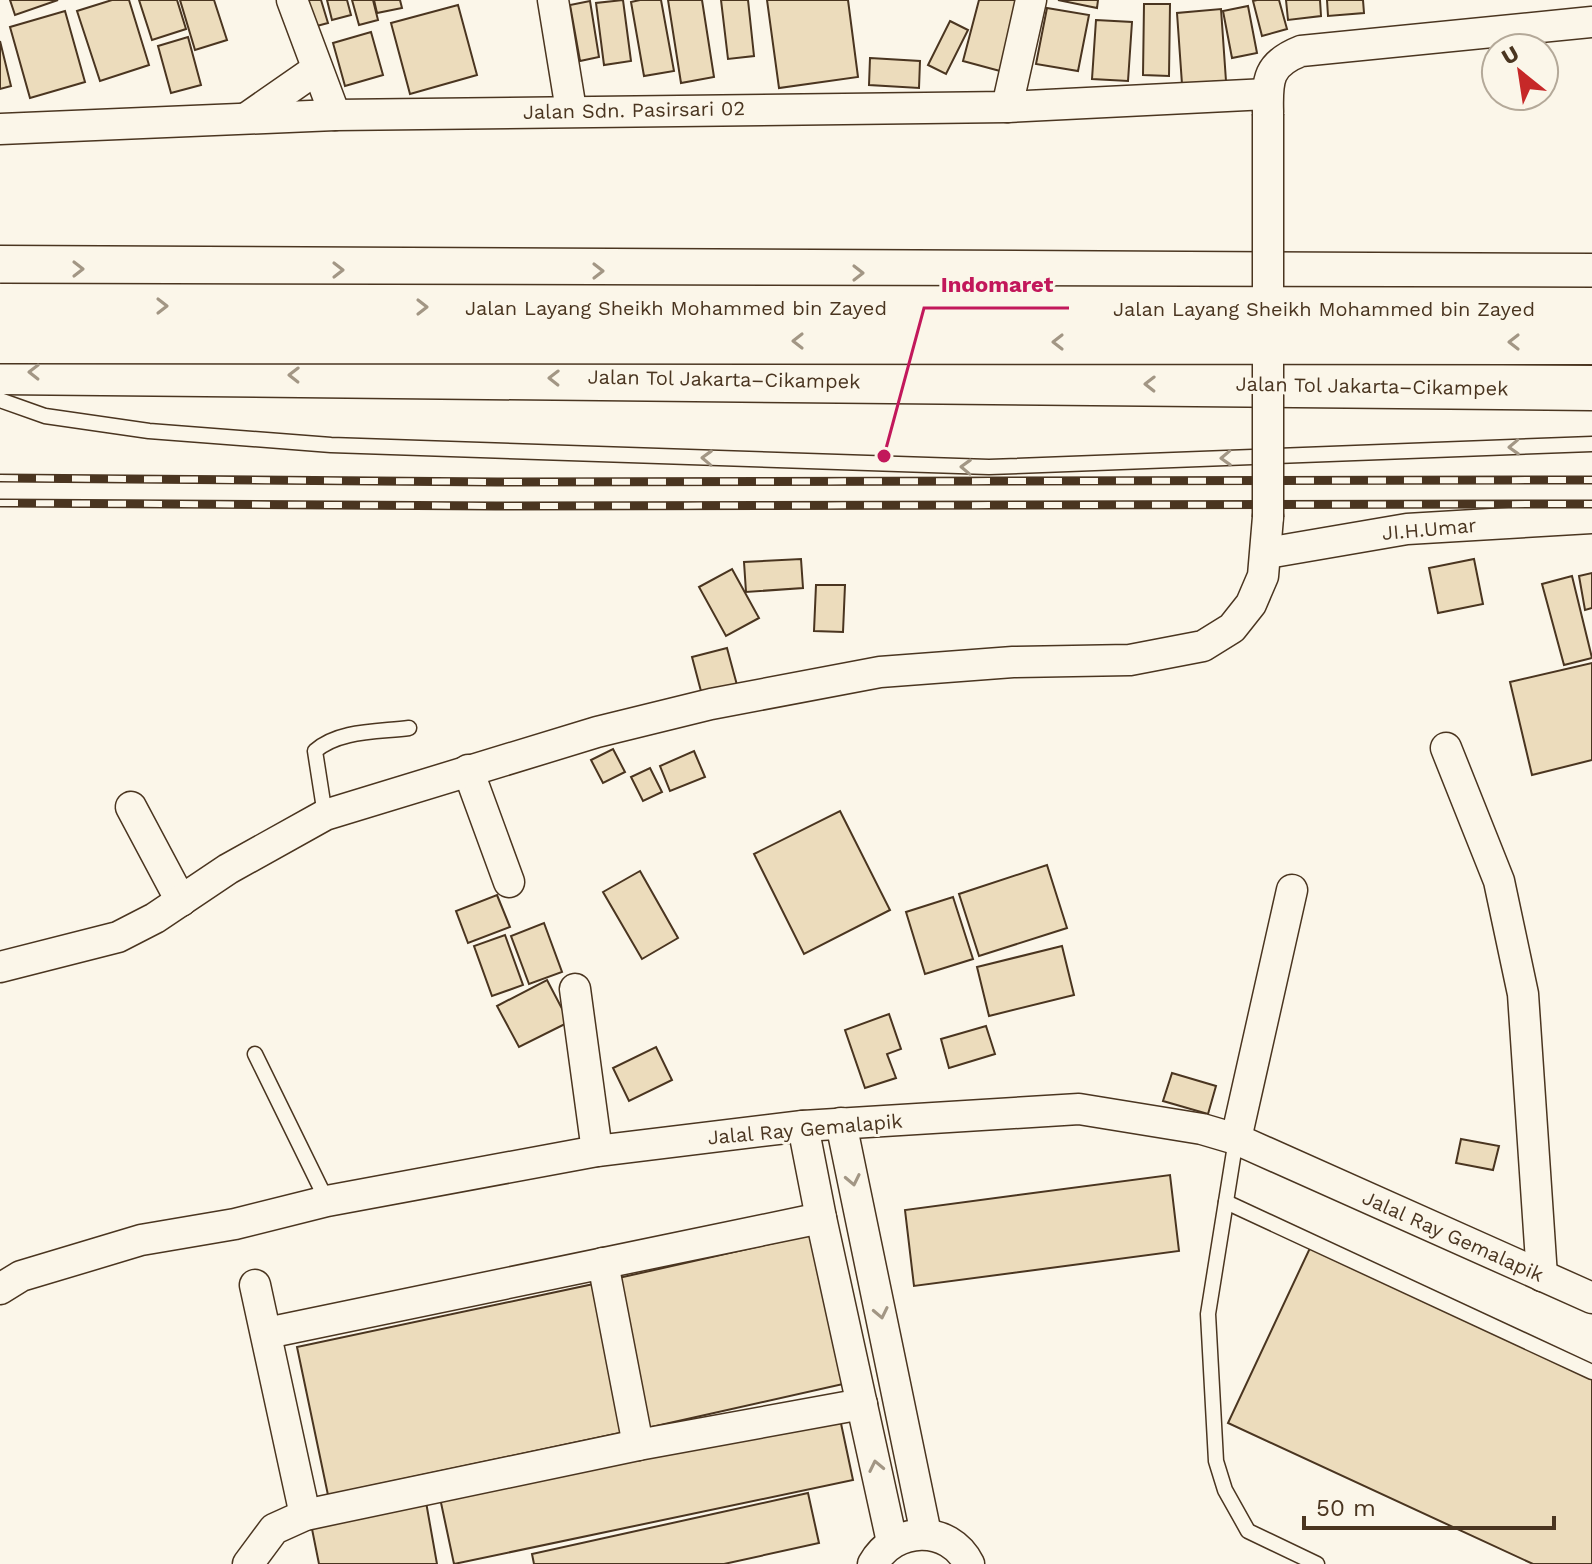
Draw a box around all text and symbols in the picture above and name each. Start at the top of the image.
north arrow [1480,32,1560,112]
text: U [1497,40,1523,70]
street label: Jalan Sdn. Pasirsari 02 [523,96,745,124]
one-way arrow [72,260,85,278]
one-way arrow [332,261,345,279]
one-way arrow [592,262,605,280]
callout: Indomaret [924,262,1069,308]
one-way arrow [852,264,865,281]
text: Indomaret [941,272,1054,297]
street label: Jalan Layang Sheikh Mohammed bin Zayed [465,296,887,320]
one-way arrow [156,297,169,315]
street label: Jalan Layang Sheikh Mohammed bin Zayed [1113,297,1535,321]
one-way arrow [416,298,429,316]
one-way arrow [791,333,804,350]
one-way arrow [1051,333,1064,351]
one-way arrow [1507,333,1520,351]
one-way arrow [27,363,40,381]
street label: Jalan Tol Jakarta–Cikampek [587,365,861,393]
one-way arrow [287,366,300,384]
one-way arrow [547,369,560,387]
street label: Jalan Tol Jakarta–Cikampek [1235,372,1509,400]
one-way arrow [1143,375,1156,393]
one-way arrow [1507,438,1520,455]
one-way arrow [700,449,713,467]
one-way arrow [1219,450,1232,467]
one-way arrow [959,458,972,475]
street label: JI.H.Umar [1381,513,1477,545]
street label: Jalal Ray Gemalapik [706,1109,904,1149]
one-way arrow [844,1173,861,1186]
street label: Jalal Ray Gemalapik [1359,1185,1547,1287]
one-way arrow [872,1306,889,1319]
one-way arrow [868,1459,885,1473]
scale bar [1304,1480,1554,1530]
text: 50 m [1316,1494,1376,1522]

